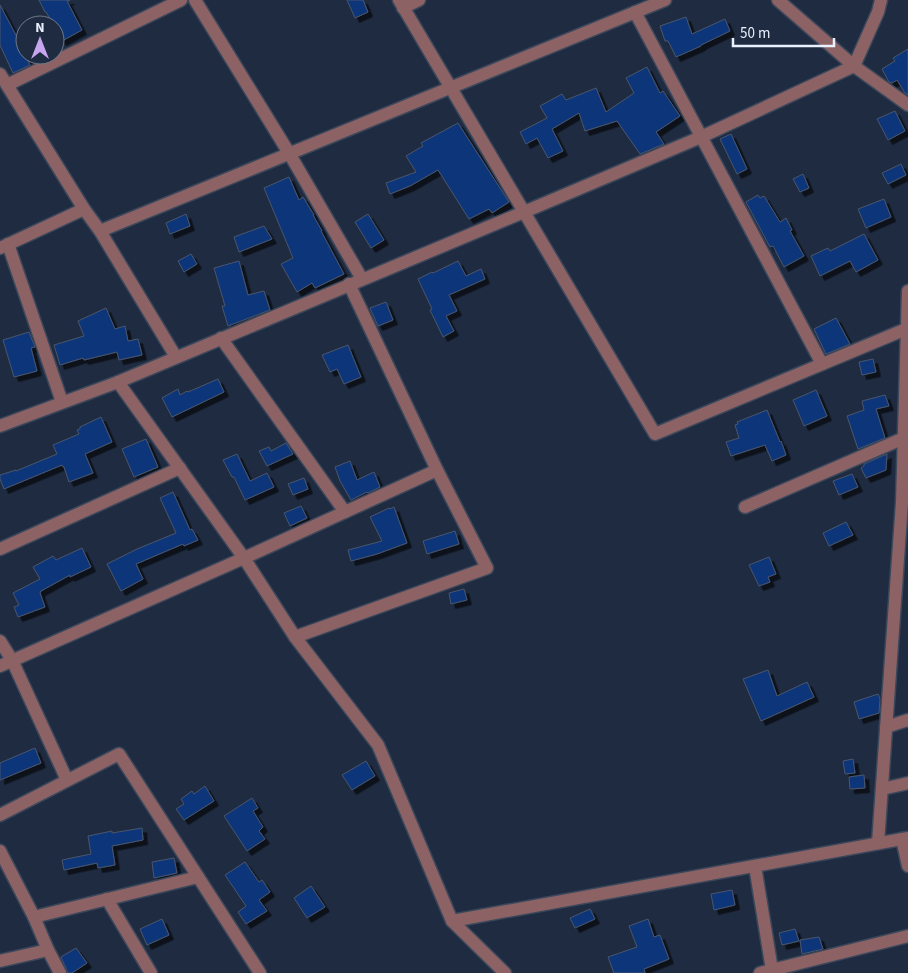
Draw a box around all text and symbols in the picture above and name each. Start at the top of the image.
north arrow [15,15,65,65]
scale bar [733,15,834,47]
text: N [35,18,45,38]
text: 50 m [740,23,770,44]

